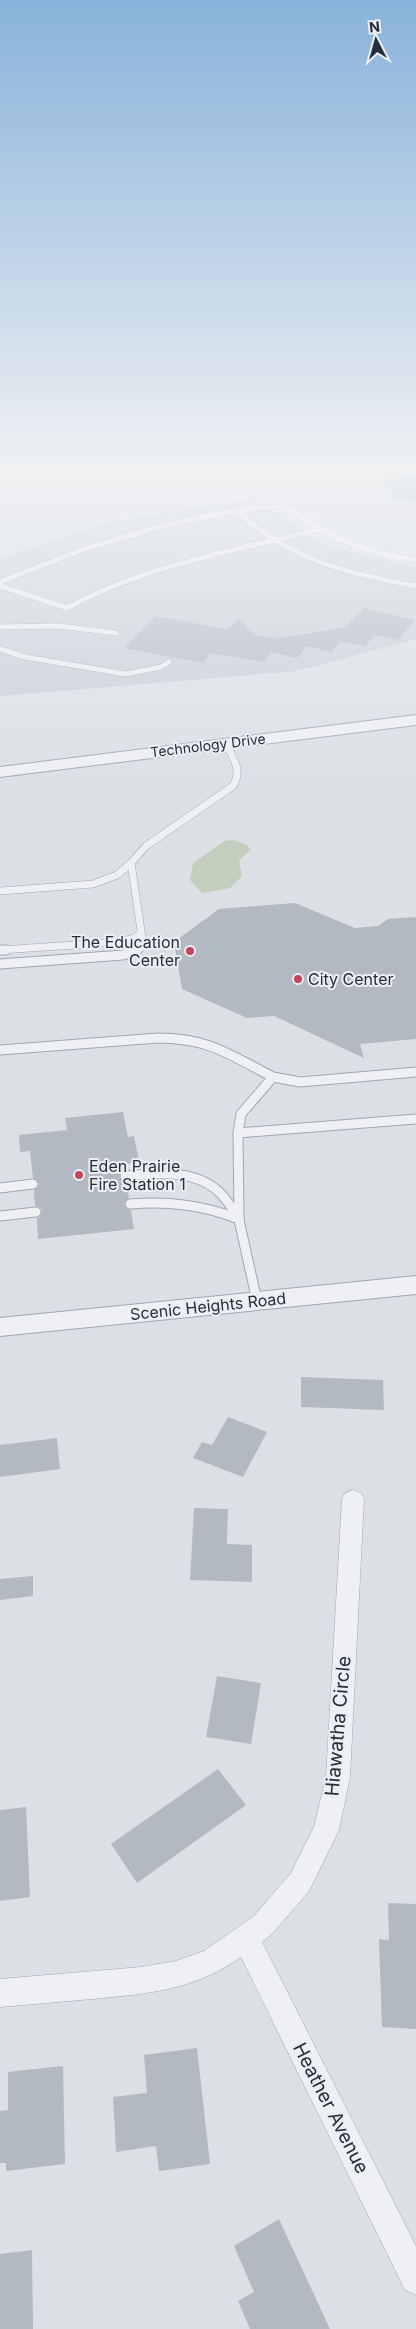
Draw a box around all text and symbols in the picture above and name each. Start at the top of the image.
north arrow [351,15,401,65]
text: N [368,18,381,36]
street label: Technology Drive [149,729,267,761]
place label: The Education Center [71,932,180,970]
marker: The Education Center [184,945,196,957]
place label: City Center [308,969,394,989]
marker: City Center [292,973,304,985]
place label: Eden Prairie Fire Station 1 [89,1156,186,1194]
marker: Eden Prairie Fire Station 1 [73,1169,85,1181]
street label: Scenic Heights Road [129,1288,287,1324]
street label: Hiawatha Circle [320,1655,356,1797]
street label: Heather Avenue [288,2039,374,2177]

